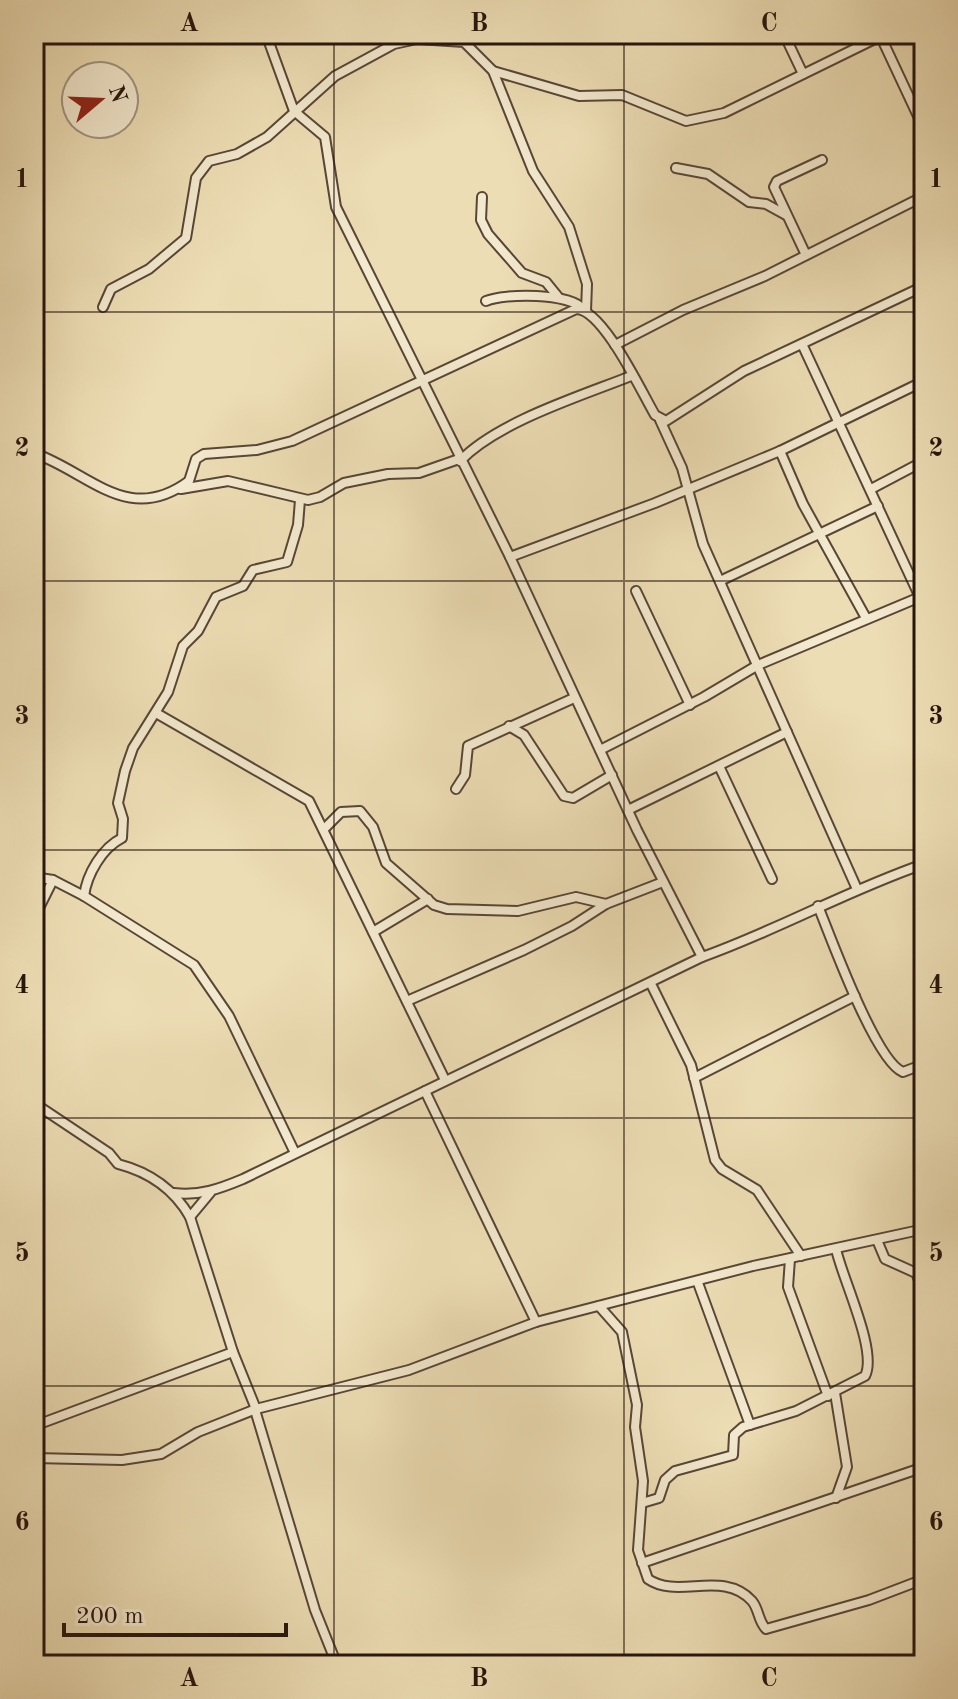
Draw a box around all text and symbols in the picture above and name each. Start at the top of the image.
text: A [179,11,199,37]
text: B [470,11,488,37]
text: C [760,11,778,37]
north arrow [60,60,140,140]
text: N [104,83,130,106]
text: 1 [14,167,30,193]
text: 1 [928,167,944,193]
text: 2 [14,436,30,462]
text: 2 [928,436,944,462]
text: 3 [14,704,30,730]
text: 3 [928,704,944,730]
text: 4 [14,973,30,999]
text: 4 [928,973,944,999]
text: 5 [14,1241,30,1267]
text: 5 [928,1241,944,1267]
text: 6 [14,1510,30,1536]
text: 6 [928,1510,944,1536]
scale bar [64,1587,286,1637]
text: 200 m [76,1605,144,1629]
text: A [179,1666,199,1692]
text: B [470,1666,488,1692]
text: C [760,1666,778,1692]

